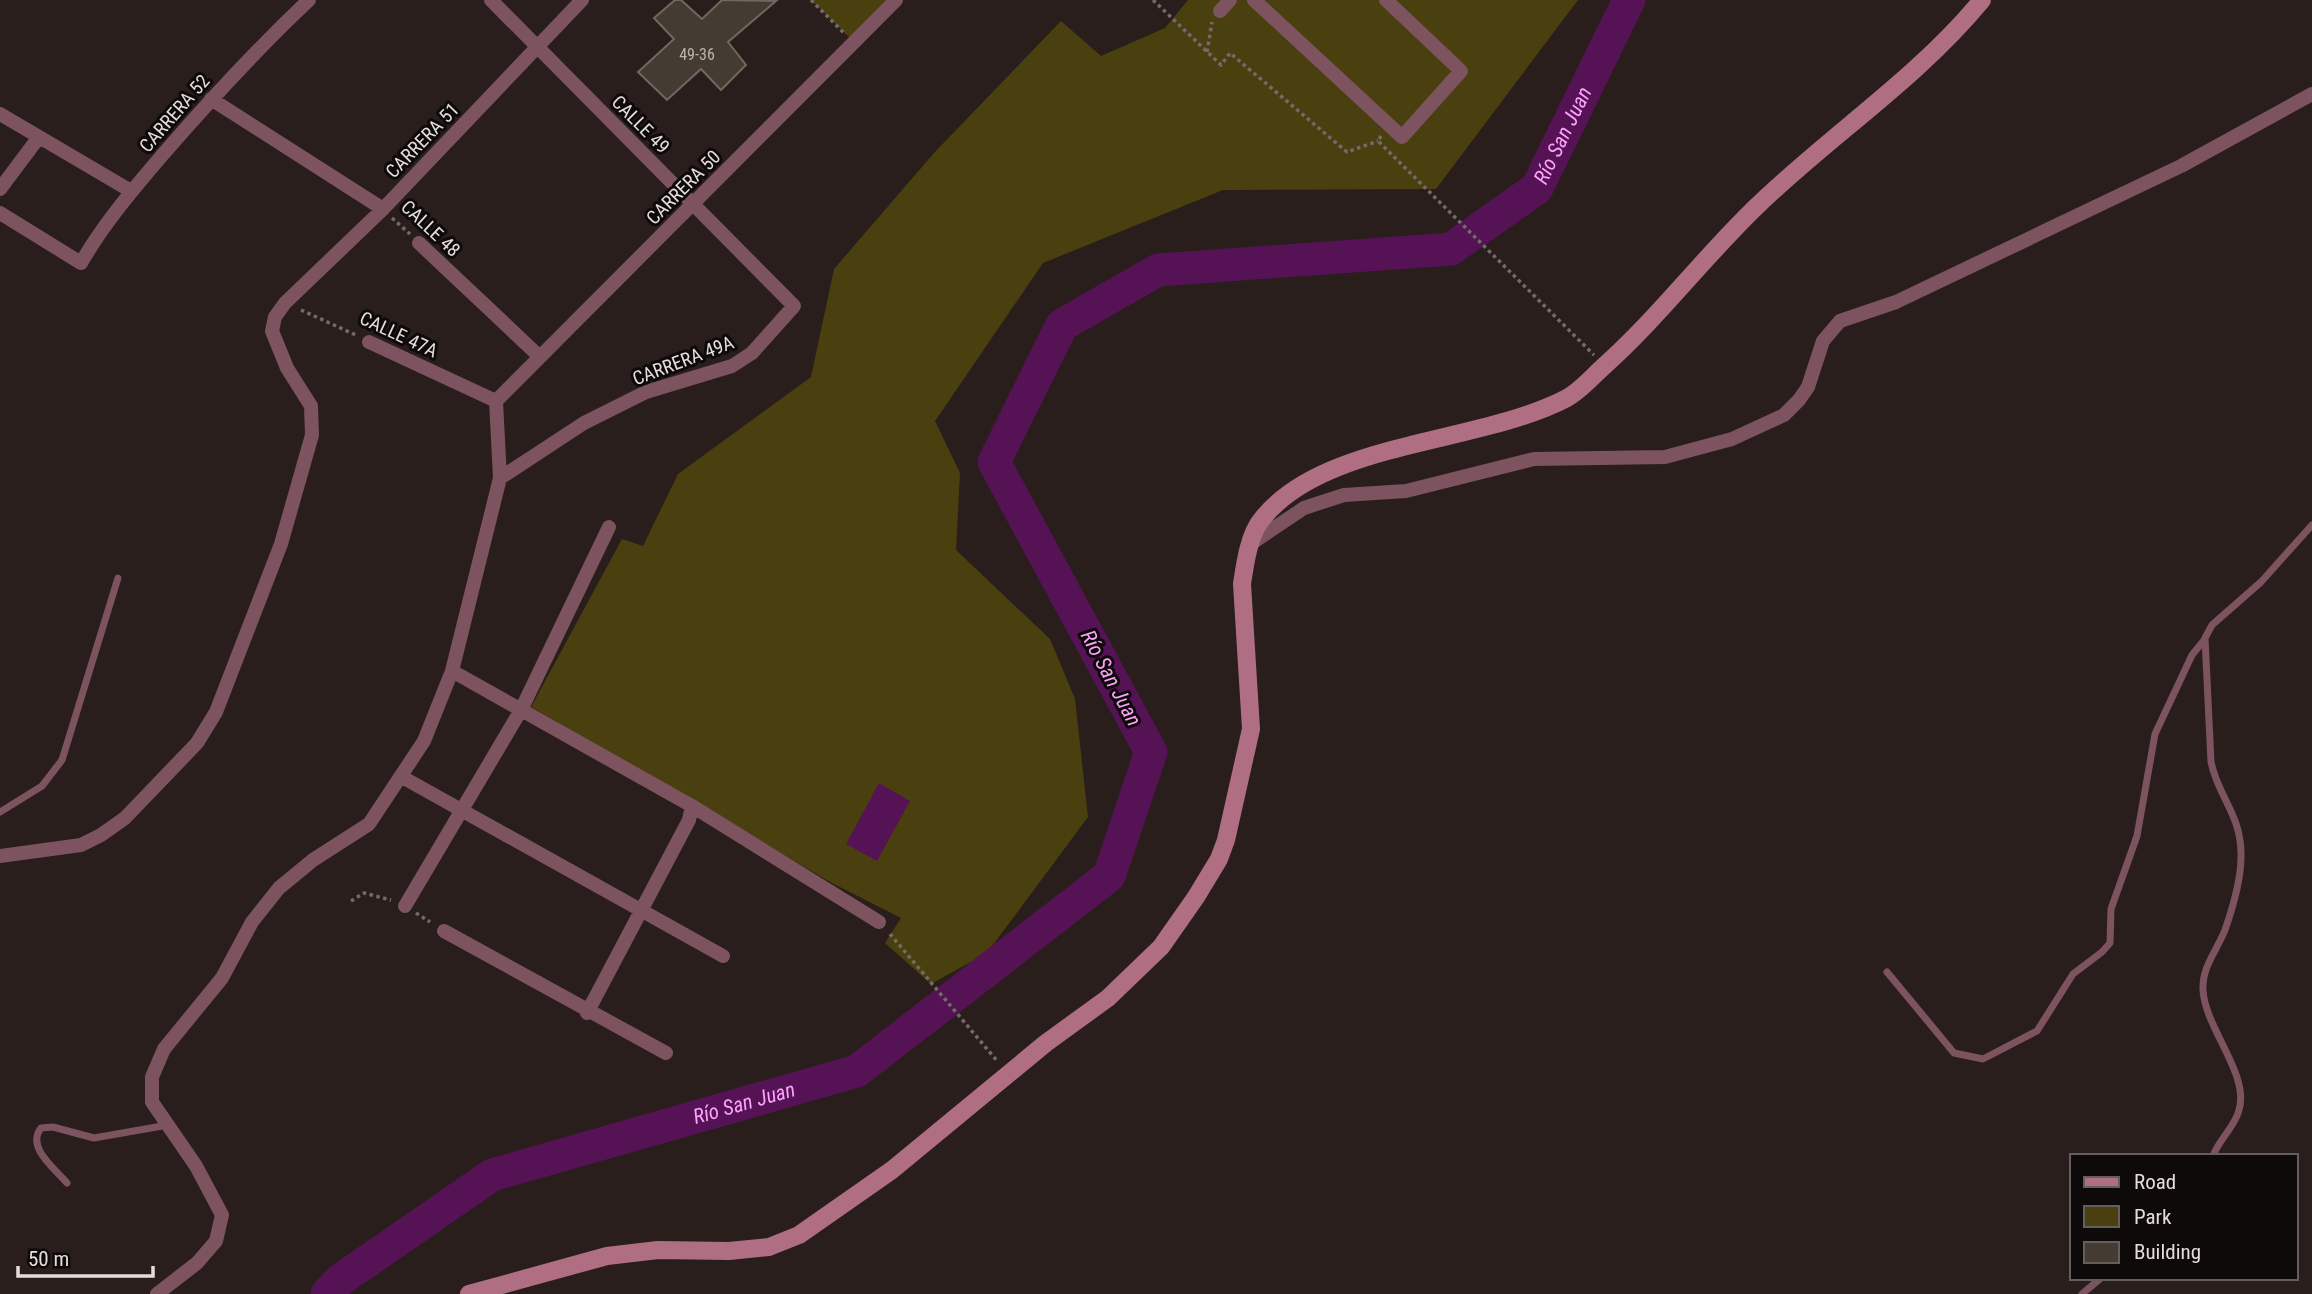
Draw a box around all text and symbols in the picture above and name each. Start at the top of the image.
house number: 49-36 [679,45,715,64]
street label: CARRERA 52 [134,70,214,157]
water label: Río San Juan [1529,83,1597,188]
street label: CALLE 49 [607,91,674,158]
street label: CARRERA 51 [381,98,464,183]
street label: CARRERA 50 [641,145,725,229]
street label: CALLE 48 [396,195,465,261]
street label: CALLE 47A [356,306,441,362]
street label: CARRERA 49A [629,331,737,390]
water label: Río San Juan [1076,626,1146,730]
water label: Río San Juan [690,1077,798,1129]
legend [2070,1154,2298,1280]
text: Road [2134,1170,2176,1194]
text: Park [2134,1205,2172,1229]
scale bar [18,1234,152,1278]
text: Building [2134,1240,2201,1264]
text: 50 m [28,1247,69,1271]

